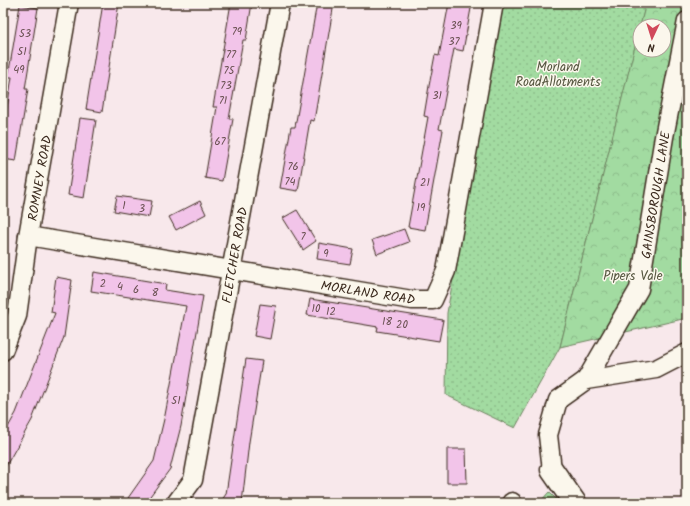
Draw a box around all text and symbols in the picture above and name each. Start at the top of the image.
house number: 39 [450,17,462,35]
north arrow [632,18,672,58]
house number: 79 [232,23,243,41]
house number: 53 [19,25,31,43]
house number: 37 [448,33,461,51]
text: N [647,38,655,56]
house number: 51 [17,43,27,61]
house number: 77 [226,46,237,64]
park label: Morland RoadAllotments [516,57,601,93]
house number: 49 [13,61,25,79]
house number: 75 [224,62,236,80]
house number: 73 [220,77,232,95]
house number: 31 [432,87,442,105]
house number: 71 [219,92,227,110]
street label: GAINSBOROUGH LANE [636,130,677,260]
house number: 67 [214,133,227,151]
street label: ROMNEY ROAD [23,134,58,223]
house number: 76 [287,158,299,176]
house number: 74 [284,173,296,191]
house number: 21 [420,174,430,192]
house number: 1 [122,197,126,215]
house number: 19 [417,199,426,217]
house number: 3 [139,200,145,218]
street label: FLETCHER ROAD [217,206,254,305]
house number: 7 [300,228,306,246]
house number: 9 [323,245,329,263]
park label: Pipers Vale [603,266,663,287]
house number: 2 [100,275,106,293]
street label: MORLAND ROAD [319,276,416,311]
house number: 4 [117,278,123,296]
house number: 6 [133,281,139,299]
house number: 8 [152,284,159,302]
house number: 10 [312,300,321,318]
house number: 12 [326,303,336,321]
house number: 18 [382,313,392,331]
house number: 20 [396,316,408,334]
house number: 51 [171,392,181,410]

